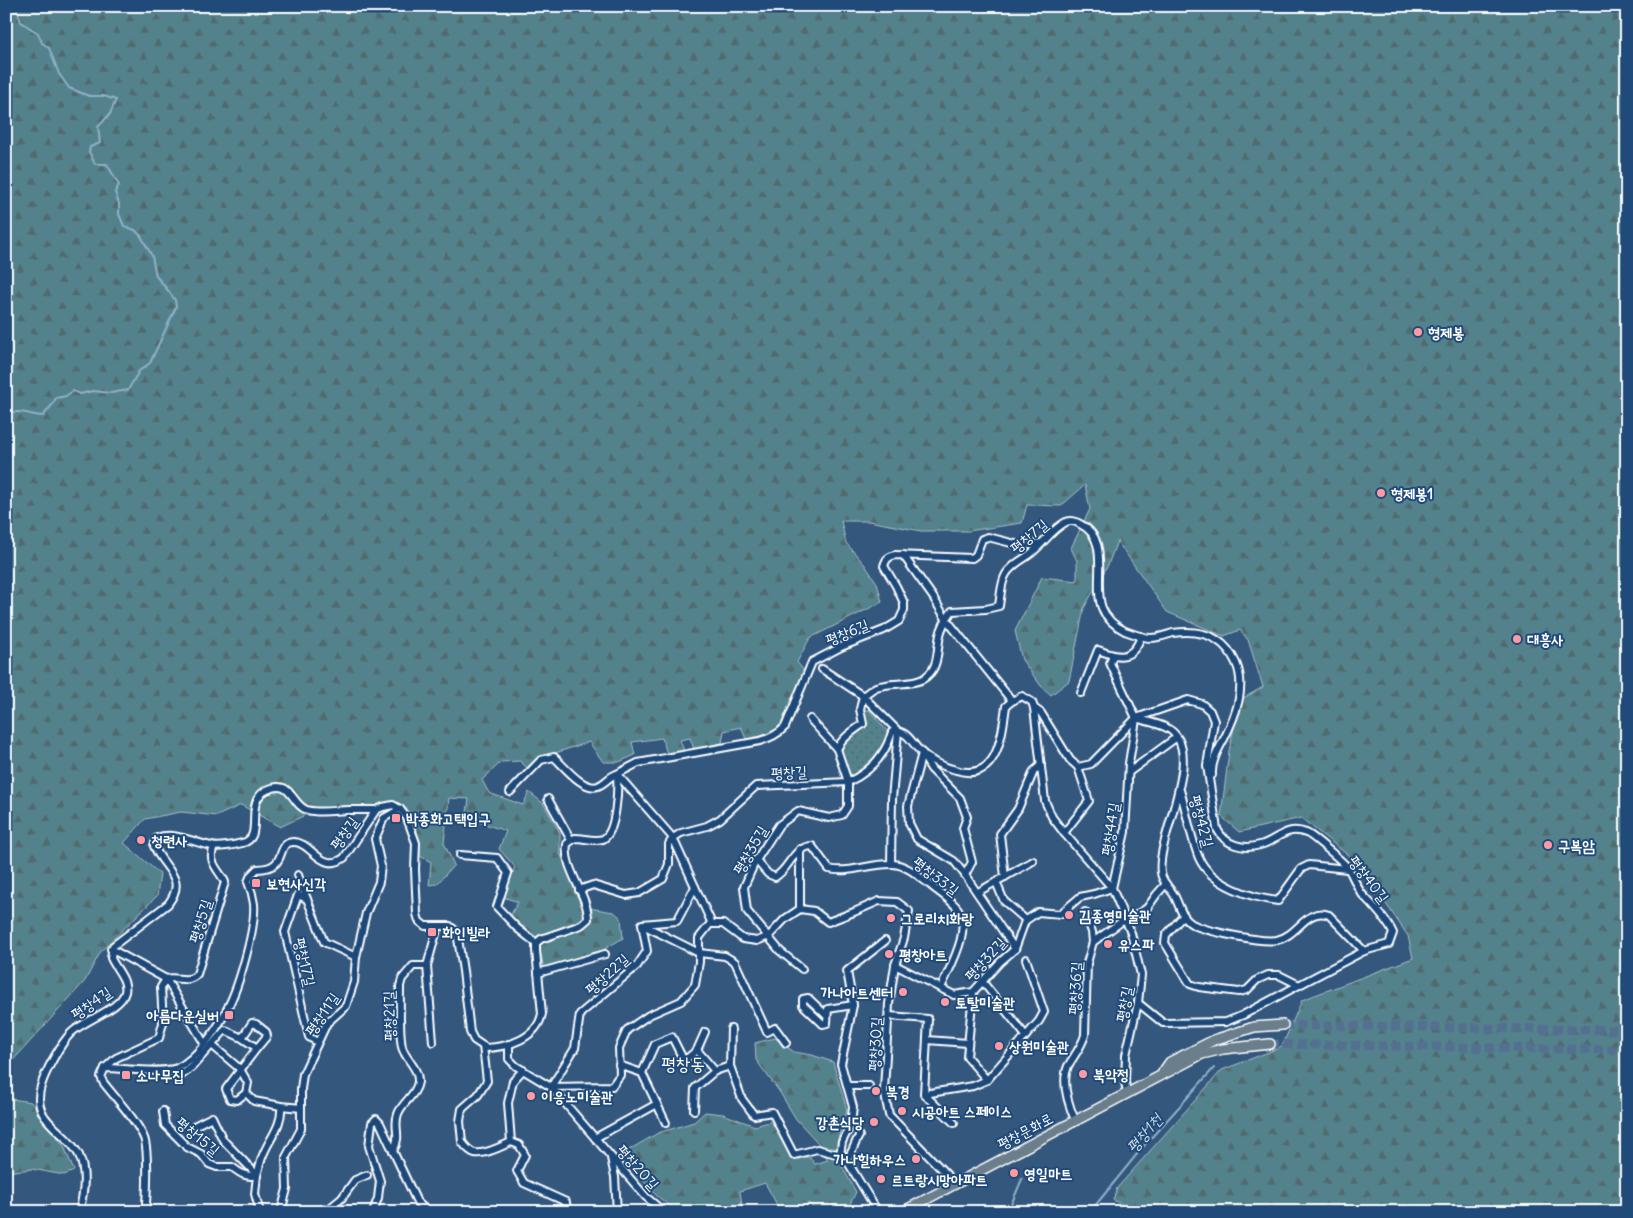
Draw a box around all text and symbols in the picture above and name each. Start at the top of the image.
place label: 형제봉 [1428,323,1464,342]
marker: 형제봉 [1412,326,1424,338]
place label: 형제봉1 [1391,484,1433,503]
marker: 형제봉1 [1375,487,1387,499]
street label: 평창7길 [1006,515,1052,557]
street label: 평창6길 [823,615,871,649]
place label: 대흥사 [1527,630,1563,649]
marker: 대흥사 [1511,633,1523,645]
street label: 평창길 [770,762,808,782]
street label: 평창42길 [1186,793,1218,849]
street label: 평창44길 [1097,801,1123,857]
place label: 박종화고택입구 [406,809,491,828]
marker: 박종화고택입구 [390,812,402,824]
street label: 평창길 [326,813,362,853]
street label: 평창35길 [728,822,772,878]
place label: 청련사 [151,831,187,850]
marker: 청련사 [135,834,147,846]
place label: 구복암 [1558,836,1595,855]
marker: 구복암 [1542,839,1554,851]
street label: 평창33길 [909,852,963,900]
street label: 평창40길 [1345,852,1393,906]
place label: 보현사신각 [266,874,326,893]
marker: 보현사신각 [250,877,262,889]
street label: 평창5길 [184,897,216,945]
place label: 김종영미술관 [1079,906,1151,925]
place label: 그로리치화랑 [901,909,974,928]
marker: 김종영미술관 [1063,909,1075,921]
marker: 그로리치화랑 [885,912,897,924]
place label: 화인빌라 [442,923,490,942]
marker: 화인빌라 [426,926,438,938]
street label: 평창32길 [960,933,1010,985]
place label: 유스파 [1118,935,1155,954]
street label: 평창17길 [290,936,320,988]
marker: 유스파 [1102,938,1114,950]
place label: 평창아트 [899,945,947,964]
marker: 평창아트 [883,948,895,960]
street label: 평창22길 [581,949,633,999]
street label: 평창36길 [1064,961,1086,1015]
street label: 평창4길 [67,982,115,1024]
place label: 가나아트센터 [821,983,893,1002]
street label: 평창길 [1111,985,1137,1023]
marker: 가나아트센터 [897,986,909,998]
street label: 평창11길 [301,989,343,1039]
street label: 평창21길 [379,991,399,1041]
place label: 토탈미술관 [955,993,1015,1012]
marker: 토탈미술관 [939,996,951,1008]
place label: 아름다운실버 [146,1006,219,1025]
marker: 아름다운실버 [223,1009,235,1021]
street label: 평창30길 [864,1016,886,1072]
place label: 상원미술관 [1009,1037,1069,1056]
marker: 상원미술관 [993,1040,1005,1052]
district label: 평창동 [661,1052,705,1075]
place label: 북악정 [1093,1065,1129,1084]
place label: 소나무집 [136,1066,184,1085]
marker: 북악정 [1077,1068,1089,1080]
marker: 소나무집 [120,1069,132,1081]
place label: 북경 [886,1082,910,1101]
marker: 북경 [870,1085,882,1097]
place label: 이응노미술관 [541,1087,613,1106]
marker: 이응노미술관 [525,1090,537,1102]
place label: 시공아트 스페이스 [912,1102,1012,1121]
marker: 시공아트 스페이스 [896,1105,908,1117]
street label: 평창문화로 [994,1108,1056,1154]
water label: 평창1천 [1122,1108,1168,1157]
street label: 평창15길 [172,1113,224,1159]
place label: 강촌식당 [816,1113,864,1132]
marker: 강촌식당 [868,1116,880,1128]
street label: 평창20길 [613,1140,663,1194]
place label: 가나힐하우스 [834,1150,906,1169]
marker: 가나힐하우스 [910,1153,922,1165]
place label: 영일마트 [1024,1164,1072,1183]
marker: 영일마트 [1008,1167,1020,1179]
place label: 르트랑시망아파트 [891,1170,988,1189]
marker: 르트랑시망아파트 [875,1173,887,1185]

